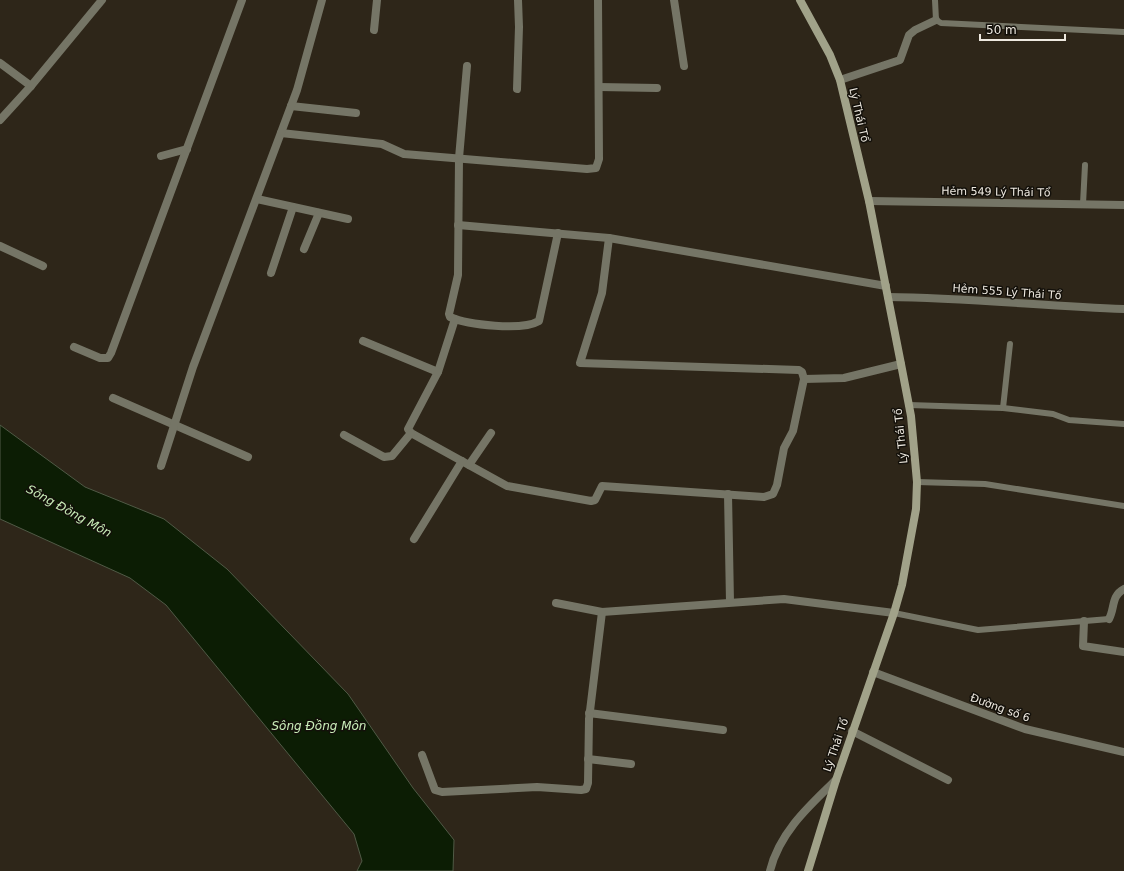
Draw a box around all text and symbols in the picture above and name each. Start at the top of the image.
scale bar [980,16,1065,42]
text: 50 m [986,23,1017,37]
street label: Lý Thái Tổ [846,86,872,144]
street label: Hẻm 549 Lý Thái Tổ [941,185,1051,199]
street label: Hẻm 555 Lý Thái Tổ [952,282,1062,302]
street label: Lý Thái Tổ [892,407,910,464]
water label: Sông Đồng Môn [24,482,114,540]
street label: Đường số 6 [968,691,1032,725]
street label: Lý Thái Tổ [821,716,851,773]
water label: Sông Đồng Môn [272,719,366,733]

